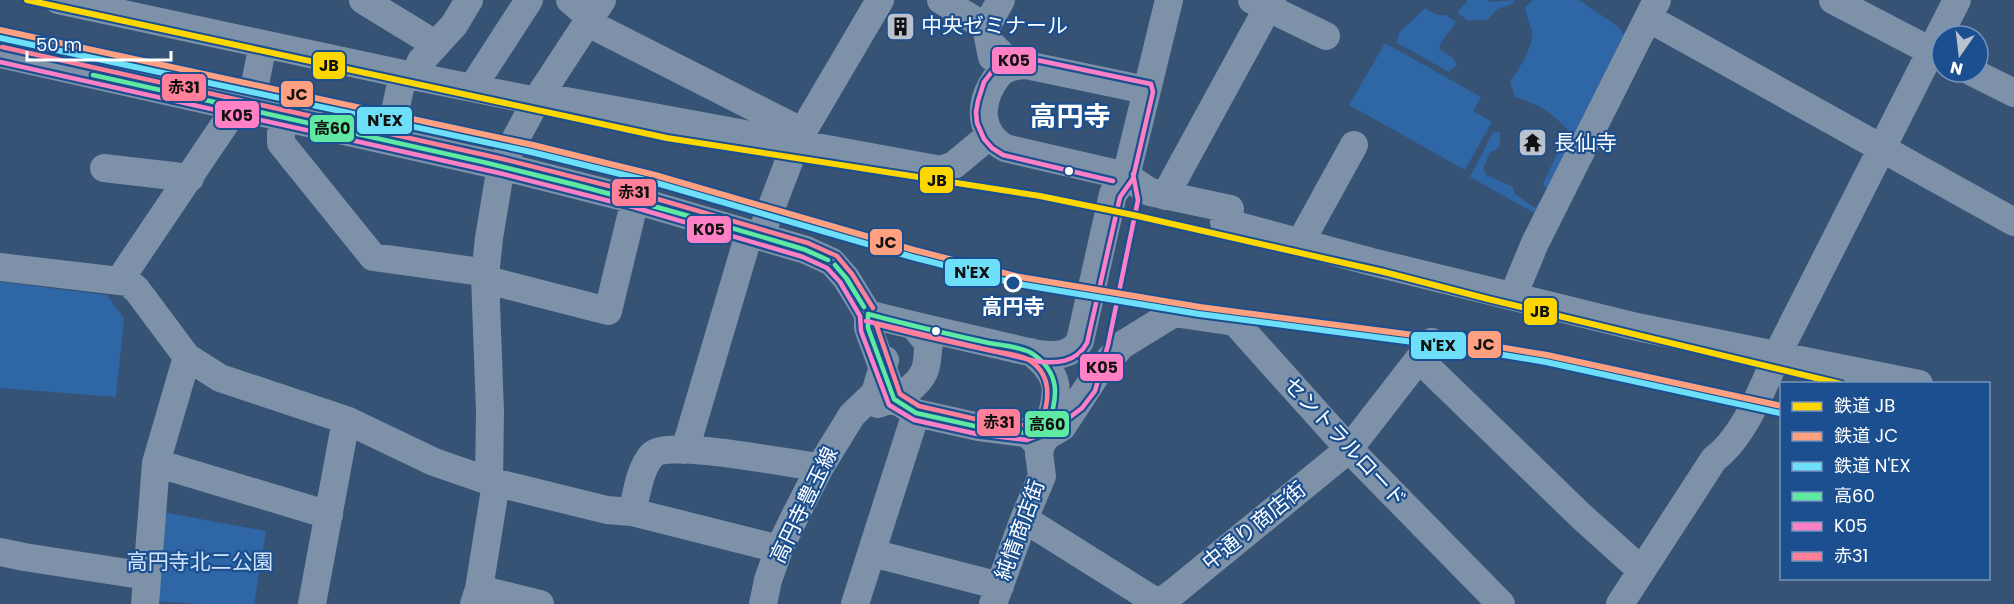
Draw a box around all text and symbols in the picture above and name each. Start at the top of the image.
building icon: 中央ゼミナール [884,10,916,42]
place label: 中央ゼミナール [921,11,1068,40]
scale bar [27,24,171,62]
north arrow [1930,24,1990,84]
text: 50 m [36,32,82,57]
line badge: K05 [991,46,1037,75]
text: K05 [998,49,1030,72]
line badge: JB [312,51,346,80]
text: JB [319,54,339,77]
text: N [1948,55,1965,81]
line badge: 赤31 [161,73,207,102]
text: 赤31 [168,76,200,99]
line badge: JC [280,80,314,108]
text: JC [286,83,308,106]
district label: 高円寺 [1030,98,1111,135]
line badge: K05 [214,100,260,129]
text: K05 [221,104,253,127]
line badge: N'EX [356,106,413,135]
text: N'EX [367,109,403,132]
line badge: 高60 [309,114,355,143]
text: 高60 [314,117,350,140]
temple icon: 長仙寺 [1517,127,1549,159]
place label: 長仙寺 [1554,128,1617,157]
unlabelled marker [1063,165,1075,177]
line badge: JB [919,166,954,194]
text: JB [927,169,947,192]
line badge: 赤31 [611,178,657,207]
text: 赤31 [618,181,650,204]
line badge: K05 [686,215,732,244]
text: K05 [693,218,725,241]
line badge: JC [869,228,903,256]
text: JC [875,231,897,254]
line badge: N'EX [944,258,1001,287]
text: N'EX [954,261,990,284]
marker: 高円寺 [1004,274,1022,292]
place label: 高円寺 [982,292,1045,321]
line badge: JB [1523,297,1558,326]
text: JB [1530,300,1550,323]
unlabelled marker [930,325,942,337]
line badge: JC [1467,330,1502,359]
line badge: N'EX [1410,331,1467,360]
text: JC [1473,333,1495,356]
text: N'EX [1420,334,1456,357]
line badge: K05 [1079,353,1124,382]
text: K05 [1086,356,1118,379]
street label: セントラルロード [1277,370,1413,513]
legend [1780,382,1990,580]
text: 鉄道 JB [1834,393,1895,418]
line badge: 赤31 [976,408,1021,437]
line badge: 高60 [1024,410,1070,438]
text: 赤31 [983,411,1015,434]
text: 高60 [1029,413,1065,436]
text: 鉄道 JC [1834,423,1898,448]
street label: 高円寺豊玉線 [763,442,844,568]
text: 鉄道 N'EX [1834,453,1911,478]
street label: 中通り商店街 [1196,475,1312,577]
street label: 純情商店街 [988,476,1051,584]
text: 高60 [1834,483,1875,508]
text: K05 [1834,513,1867,538]
text: 赤31 [1834,543,1868,568]
park label: 高円寺北二公園 [127,547,274,576]

